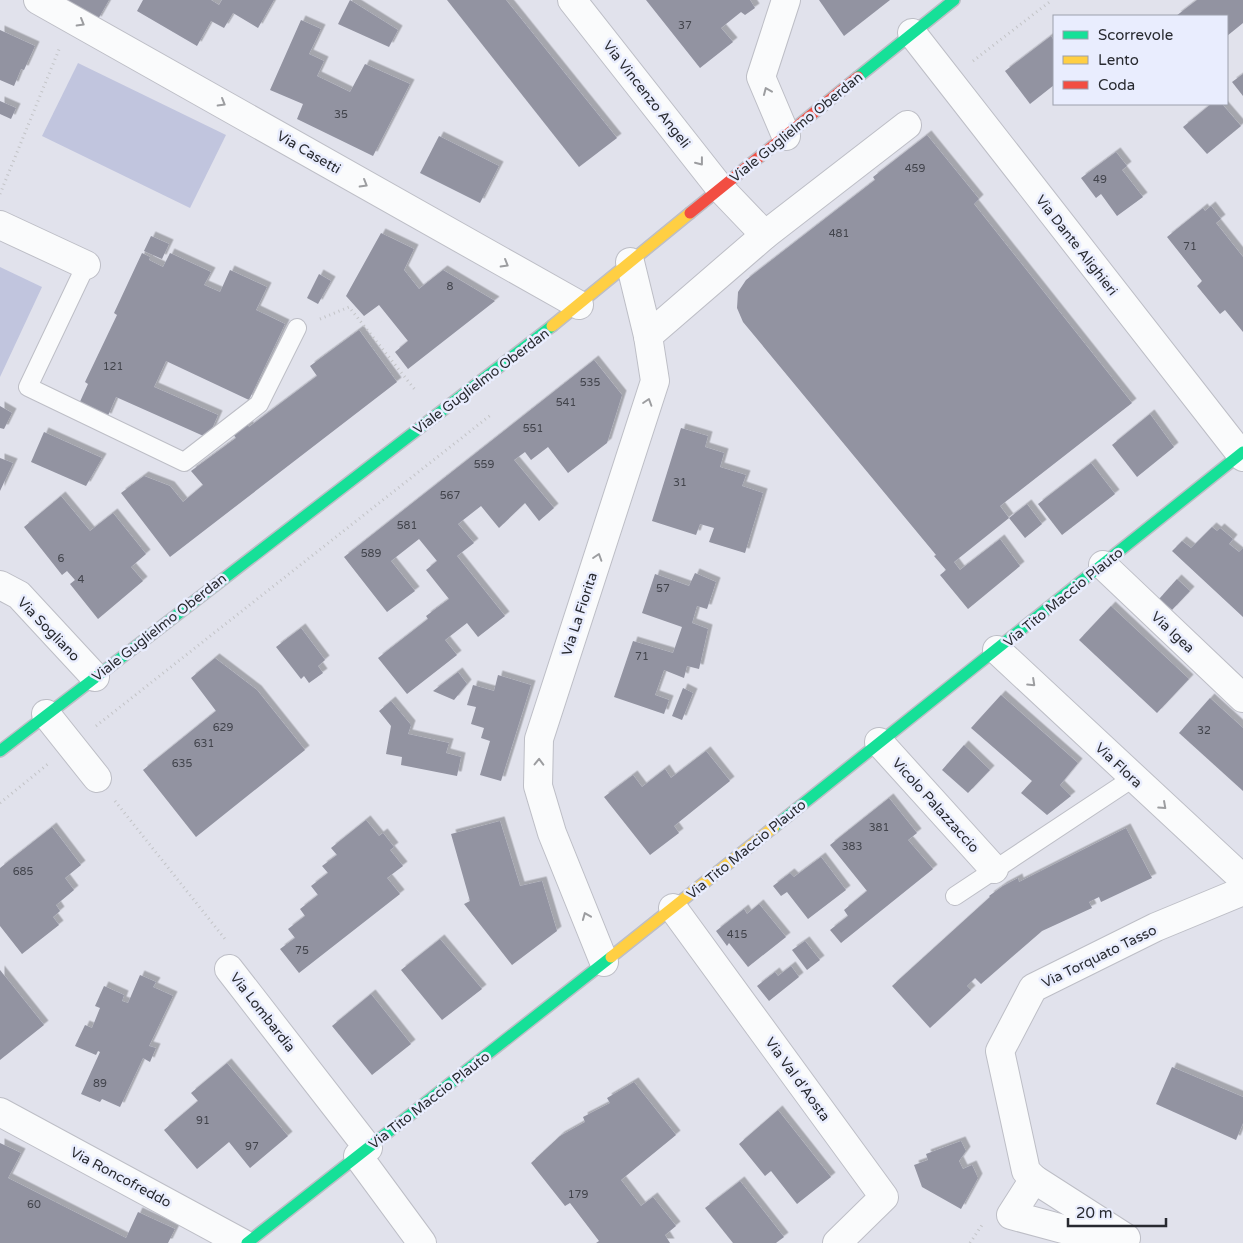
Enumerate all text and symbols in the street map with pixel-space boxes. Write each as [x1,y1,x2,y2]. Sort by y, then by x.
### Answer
legend [1053,15,1228,105]
one-way arrow [75,17,84,27]
house number: 37 [678,19,692,32]
text: Scorrevole [1098,26,1173,44]
street label: Via Vincenzo Angeli [599,37,694,151]
text: Lento [1098,51,1139,69]
street label: Viale Guglielmo Oberdan [727,69,866,186]
text: Coda [1098,76,1135,94]
one-way arrow [762,87,773,96]
one-way arrow [217,97,226,107]
house number: 35 [334,108,348,121]
street label: Via Casetti [274,127,344,178]
one-way arrow [695,156,703,165]
house number: 459 [905,162,925,175]
house number: 49 [1093,173,1107,186]
one-way arrow [358,177,367,187]
street label: Via Dante Alighieri [1032,192,1121,299]
house number: 481 [829,227,849,240]
house number: 71 [1183,240,1197,253]
one-way arrow [500,257,509,267]
house number: 8 [447,280,454,293]
street label: Viale Guglielmo Oberdan [410,325,553,438]
house number: 121 [103,360,123,373]
house number: 535 [580,376,600,389]
house number: 541 [556,396,576,409]
one-way arrow [642,398,652,407]
house number: 551 [523,422,543,435]
house number: 559 [474,458,494,471]
house number: 31 [673,476,687,489]
house number: 567 [440,489,460,502]
house number: 581 [397,519,417,532]
street label: Via Tito Maccio Plauto [1000,544,1126,651]
house number: 589 [361,547,381,560]
house number: 6 [58,552,65,565]
one-way arrow [592,553,602,561]
street label: Viale Guglielmo Oberdan [89,570,230,685]
street label: Via La Fiorita [558,570,601,658]
house number: 4 [78,573,85,586]
house number: 57 [656,582,670,595]
street label: Via Sogliano [14,594,83,665]
street label: Via Igea [1147,608,1198,657]
house number: 71 [635,650,649,663]
one-way arrow [1026,677,1035,686]
house number: 629 [213,721,233,734]
house number: 32 [1197,724,1211,737]
house number: 631 [194,737,214,750]
street label: Via Flora [1092,739,1146,791]
street label: Vicolo Palazzaccio [889,754,983,856]
house number: 635 [172,757,192,770]
one-way arrow [534,758,544,766]
street label: Via Tito Maccio Plauto [683,796,809,903]
one-way arrow [1158,800,1167,809]
house number: 381 [869,821,889,834]
house number: 383 [842,840,862,853]
house number: 685 [13,865,33,878]
one-way arrow [582,912,592,921]
street label: Via Torquato Tasso [1039,921,1159,992]
house number: 415 [727,928,747,941]
house number: 75 [295,944,309,957]
street label: Via Lombardia [226,969,299,1055]
street label: Via Val d'Aosta [762,1034,834,1124]
street label: Via Tito Maccio Plauto [366,1048,493,1153]
house number: 89 [93,1077,107,1090]
house number: 91 [196,1114,210,1127]
house number: 97 [245,1140,259,1153]
street label: Via Roncofreddo [67,1144,174,1211]
house number: 179 [568,1188,588,1201]
scale bar [1068,1196,1166,1228]
house number: 60 [27,1198,41,1211]
text: 20 m [1076,1204,1113,1222]

